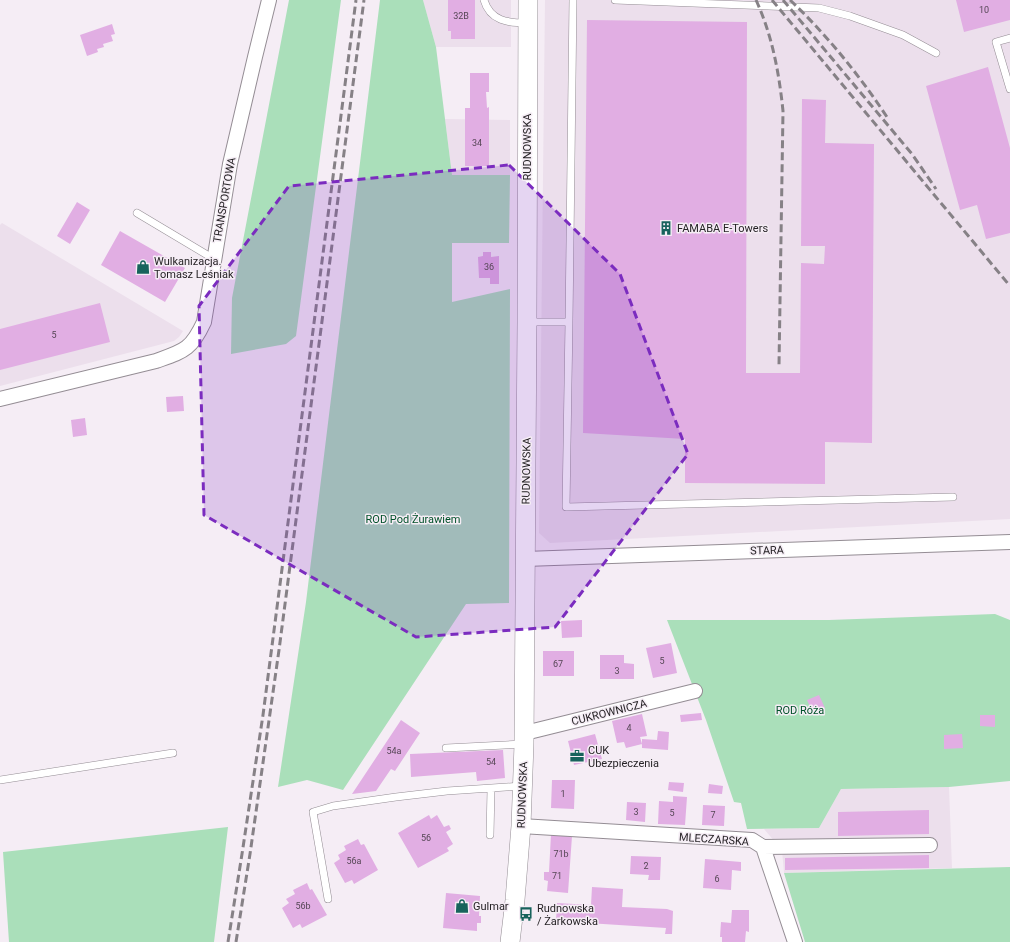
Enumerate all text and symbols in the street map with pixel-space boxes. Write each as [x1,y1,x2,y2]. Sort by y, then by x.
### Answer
house number: 10 [979,5,989,15]
house number: 32B [453,11,469,21]
street label: RUDNOWSKA [521,113,534,180]
house number: 34 [472,138,482,148]
street label: TRANSPORTOWA [211,156,239,244]
building icon: FAMABA E-Towers [658,220,674,236]
place label: FAMABA E-Towers [677,222,768,235]
place label: Wulkanizacja. Tomasz Leśniak [154,255,234,281]
shop icon: Wulkanizacja. Tomasz Leśniak [135,259,151,275]
house number: 36 [484,262,494,272]
house number: 5 [51,330,57,340]
street label: RUDNOWSKA [519,437,534,505]
park label: ROD Pod Żurawiem [366,513,460,526]
street label: STARA [750,543,785,558]
house number: 5 [659,656,665,666]
house number: 67 [553,659,563,669]
house number: 3 [614,666,620,676]
street label: CUKROWNICZA [570,697,649,728]
park label: ROD Róża [776,704,824,717]
house number: 4 [626,723,632,733]
place label: CUK Ubezpieczenia [588,744,659,770]
house number: 54a [386,746,402,756]
office icon: CUK Ubezpieczenia [569,748,585,764]
house number: 54 [486,757,496,767]
street label: RUDNOWSKA [515,761,530,829]
house number: 1 [560,789,566,799]
house number: 3 [633,807,639,817]
house number: 5 [669,808,675,818]
house number: 7 [710,810,716,820]
street label: MLECZARSKA [679,831,750,848]
house number: 56 [421,833,431,843]
house number: 71b [553,849,569,859]
house number: 56a [346,856,362,866]
house number: 2 [643,861,649,871]
house number: 71 [552,871,562,881]
house number: 6 [714,874,720,884]
shop icon: Gulmar [454,898,470,914]
place label: Gulmar [473,900,509,913]
house number: 56b [295,901,311,911]
place label: Rudnowska / Żarkowska [537,902,598,928]
bus stop icon: Rudnowska / Żarkowska [518,906,534,922]

